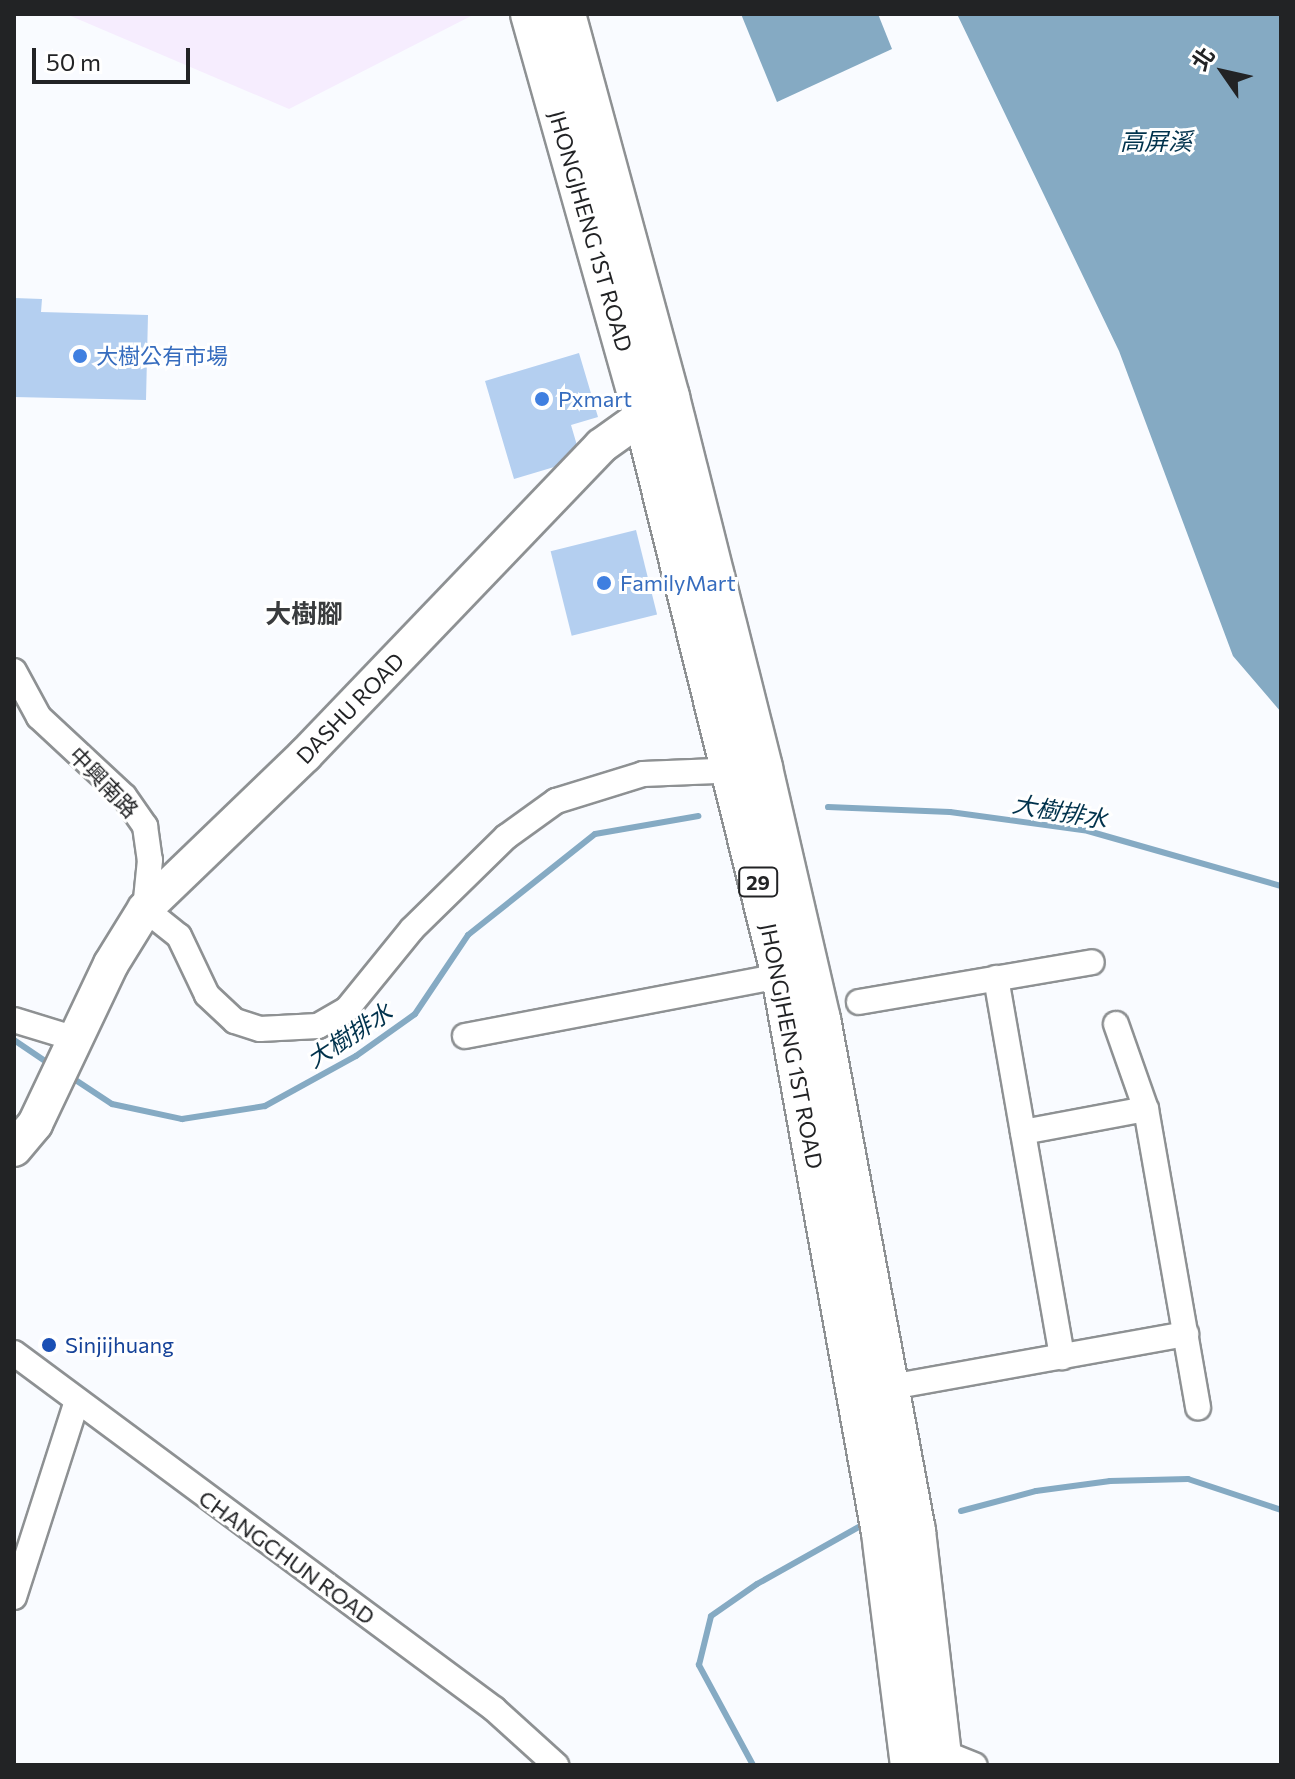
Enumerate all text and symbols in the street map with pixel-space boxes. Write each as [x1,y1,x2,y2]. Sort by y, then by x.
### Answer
scale bar [36,32,194,82]
north arrow [1183,32,1263,112]
text: 北 [1185,42,1220,75]
text: 50 m [46,47,101,76]
street label: JHONGJHENG 1ST ROAD [544,107,638,355]
water label: 高屏溪 [1120,127,1192,155]
place label: 大樹公有市場 [96,343,228,369]
marker: 大樹公有市場 [71,347,89,365]
place label: Pxmart [558,386,632,412]
marker: Pxmart [533,390,551,408]
place label: FamilyMart [620,570,736,596]
marker: FamilyMart [595,574,613,592]
district label: 大樹腳 [265,597,343,629]
street label: DASHU ROAD [291,647,409,769]
street label: 中興南路 [64,741,144,823]
water label: 大樹排水 [1010,788,1110,834]
road number: 29 [738,866,778,898]
street label: JHONGJHENG 1ST ROAD [755,921,829,1171]
water label: 大樹排水 [301,997,397,1073]
place label: Sinjijhuang [65,1332,174,1358]
marker: Sinjijhuang [40,1336,58,1354]
street label: CHANGCHUN ROAD [194,1484,380,1630]

